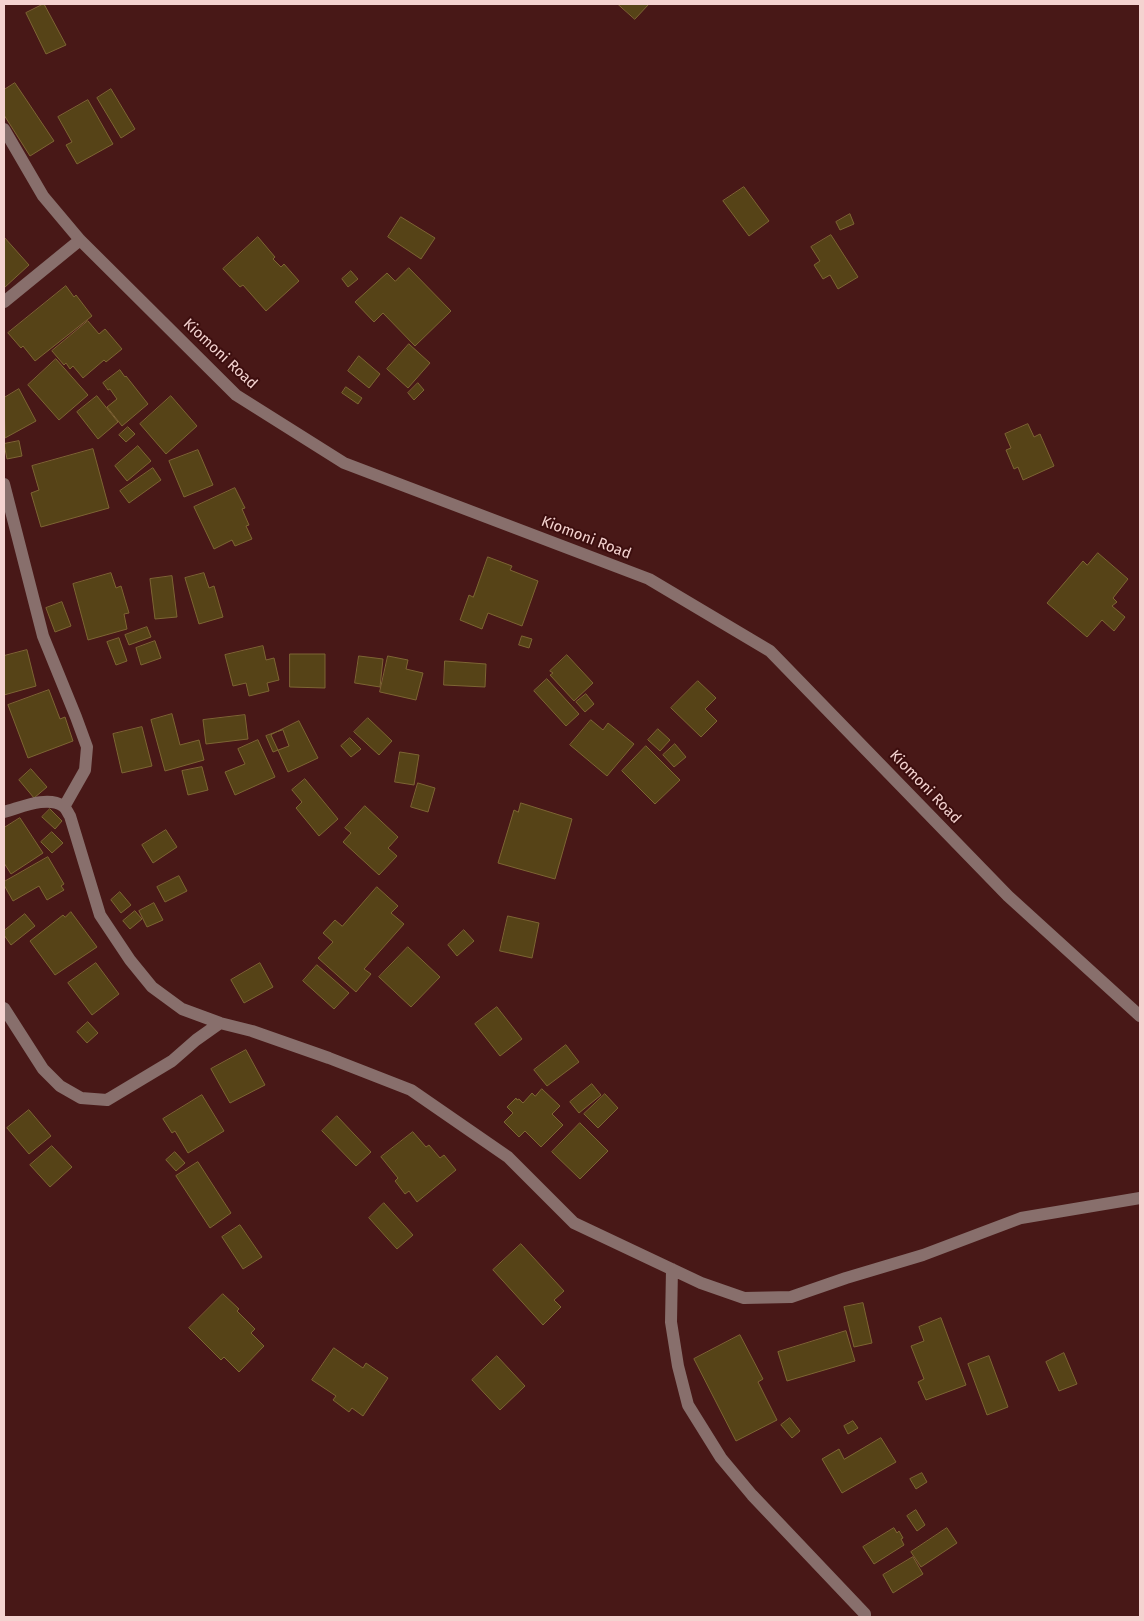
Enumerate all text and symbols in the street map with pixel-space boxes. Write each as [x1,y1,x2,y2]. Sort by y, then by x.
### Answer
street label: Kiomoni Road [179,315,261,393]
street label: Kiomoni Road [538,513,634,563]
street label: Kiomoni Road [886,747,964,827]

